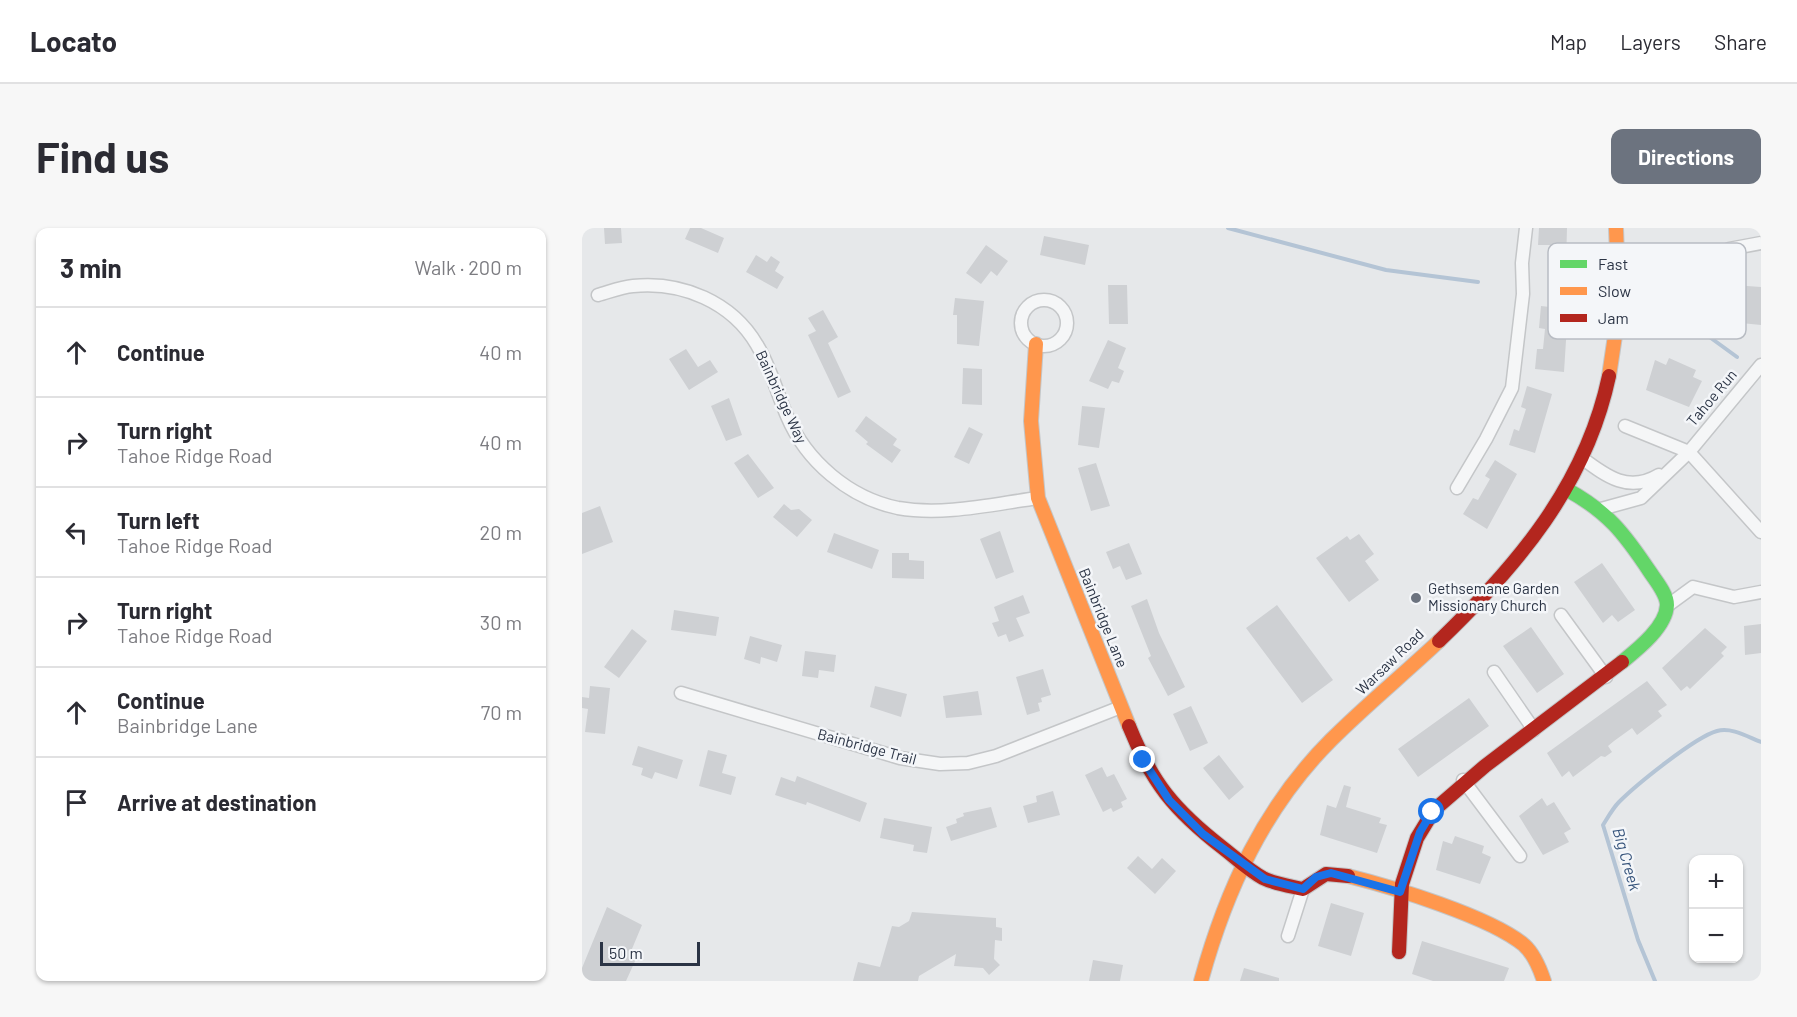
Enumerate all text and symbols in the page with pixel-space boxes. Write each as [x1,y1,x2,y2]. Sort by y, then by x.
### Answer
text: Locato [30,24,117,58]
text: Map [1550,29,1587,54]
text: Layers [1620,29,1681,54]
text: Share [1714,29,1767,54]
button: Directions [1611,129,1761,184]
text: Find us [36,131,169,181]
legend [1548,243,1746,339]
text: 3 min [60,252,122,283]
text: Fast [1598,254,1628,273]
text: Walk · 200 m [414,255,522,279]
text: Slow [1598,281,1631,300]
text: Jam [1598,308,1629,327]
icon: ahead [60,336,93,369]
text: Continue [117,339,205,365]
text: 40 m [479,340,522,364]
street label: Bainbridge Way [753,347,811,446]
street label: Tahoe Run [1682,365,1740,429]
text: Turn right [117,417,212,443]
icon: right [60,426,93,459]
text: 40 m [479,430,522,454]
text: Tahoe Ridge Road [117,443,272,467]
text: Turn left [117,507,200,533]
icon: left [60,516,93,549]
text: 20 m [479,520,522,544]
text: Tahoe Ridge Road [117,533,272,557]
street label: Bainbridge Lane [1076,565,1132,670]
place label: Gethsemane Garden Missionary Church [1428,579,1559,614]
marker: Gethsemane Garden Missionary Church [1409,591,1423,605]
text: Turn right [117,597,212,623]
icon: right [60,606,93,639]
text: 30 m [480,610,522,634]
text: Tahoe Ridge Road [117,623,272,647]
street label: Warsaw Road [1352,624,1427,698]
text: Continue [117,687,205,713]
icon: ahead [60,696,93,729]
text: 70 m [481,700,522,724]
text: Bainbridge Lane [117,713,258,737]
street label: Bainbridge Trail [816,724,919,768]
route end [1129,746,1155,772]
icon: arrive [60,786,93,819]
text: Arrive at destination [117,789,316,815]
route start [1418,798,1444,824]
water label: Big Creek [1609,825,1646,893]
map controls [1689,855,1743,963]
button: + [1689,855,1743,909]
button: − [1689,909,1743,963]
scale bar [600,939,700,966]
text: 50 m [609,943,643,962]

